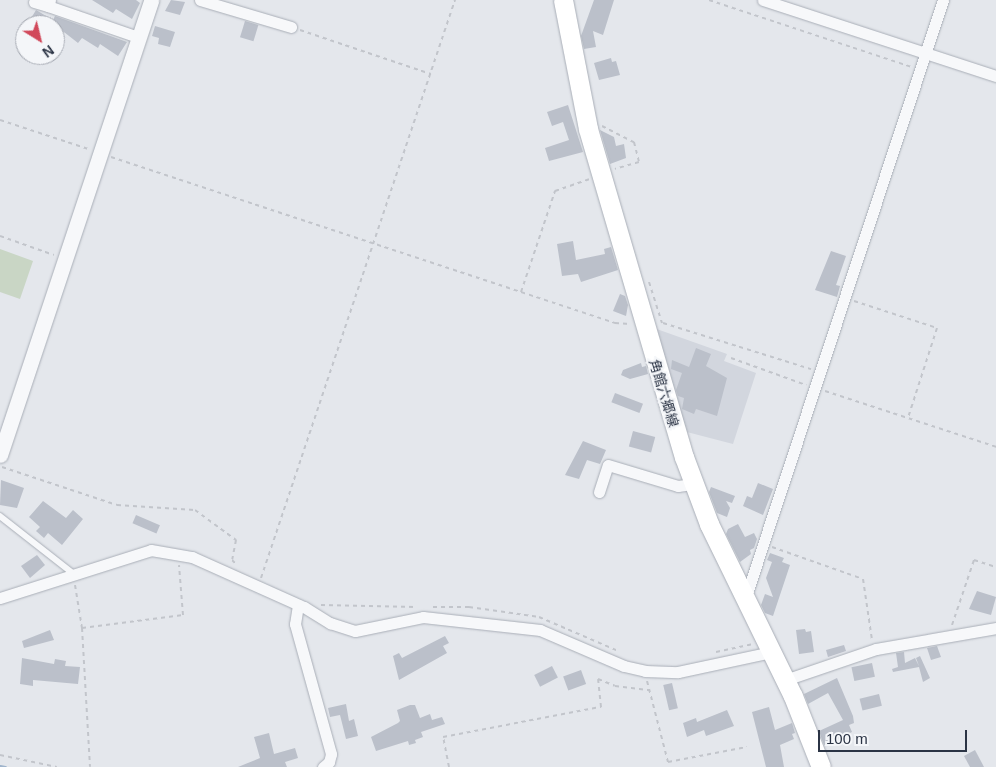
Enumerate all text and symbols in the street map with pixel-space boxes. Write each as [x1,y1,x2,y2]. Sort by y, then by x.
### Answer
north arrow [15,15,65,65]
text: N [39,42,57,61]
street label: 角館六郷線 [646,357,682,429]
scale bar [821,720,970,752]
text: 100 m [826,730,868,747]

